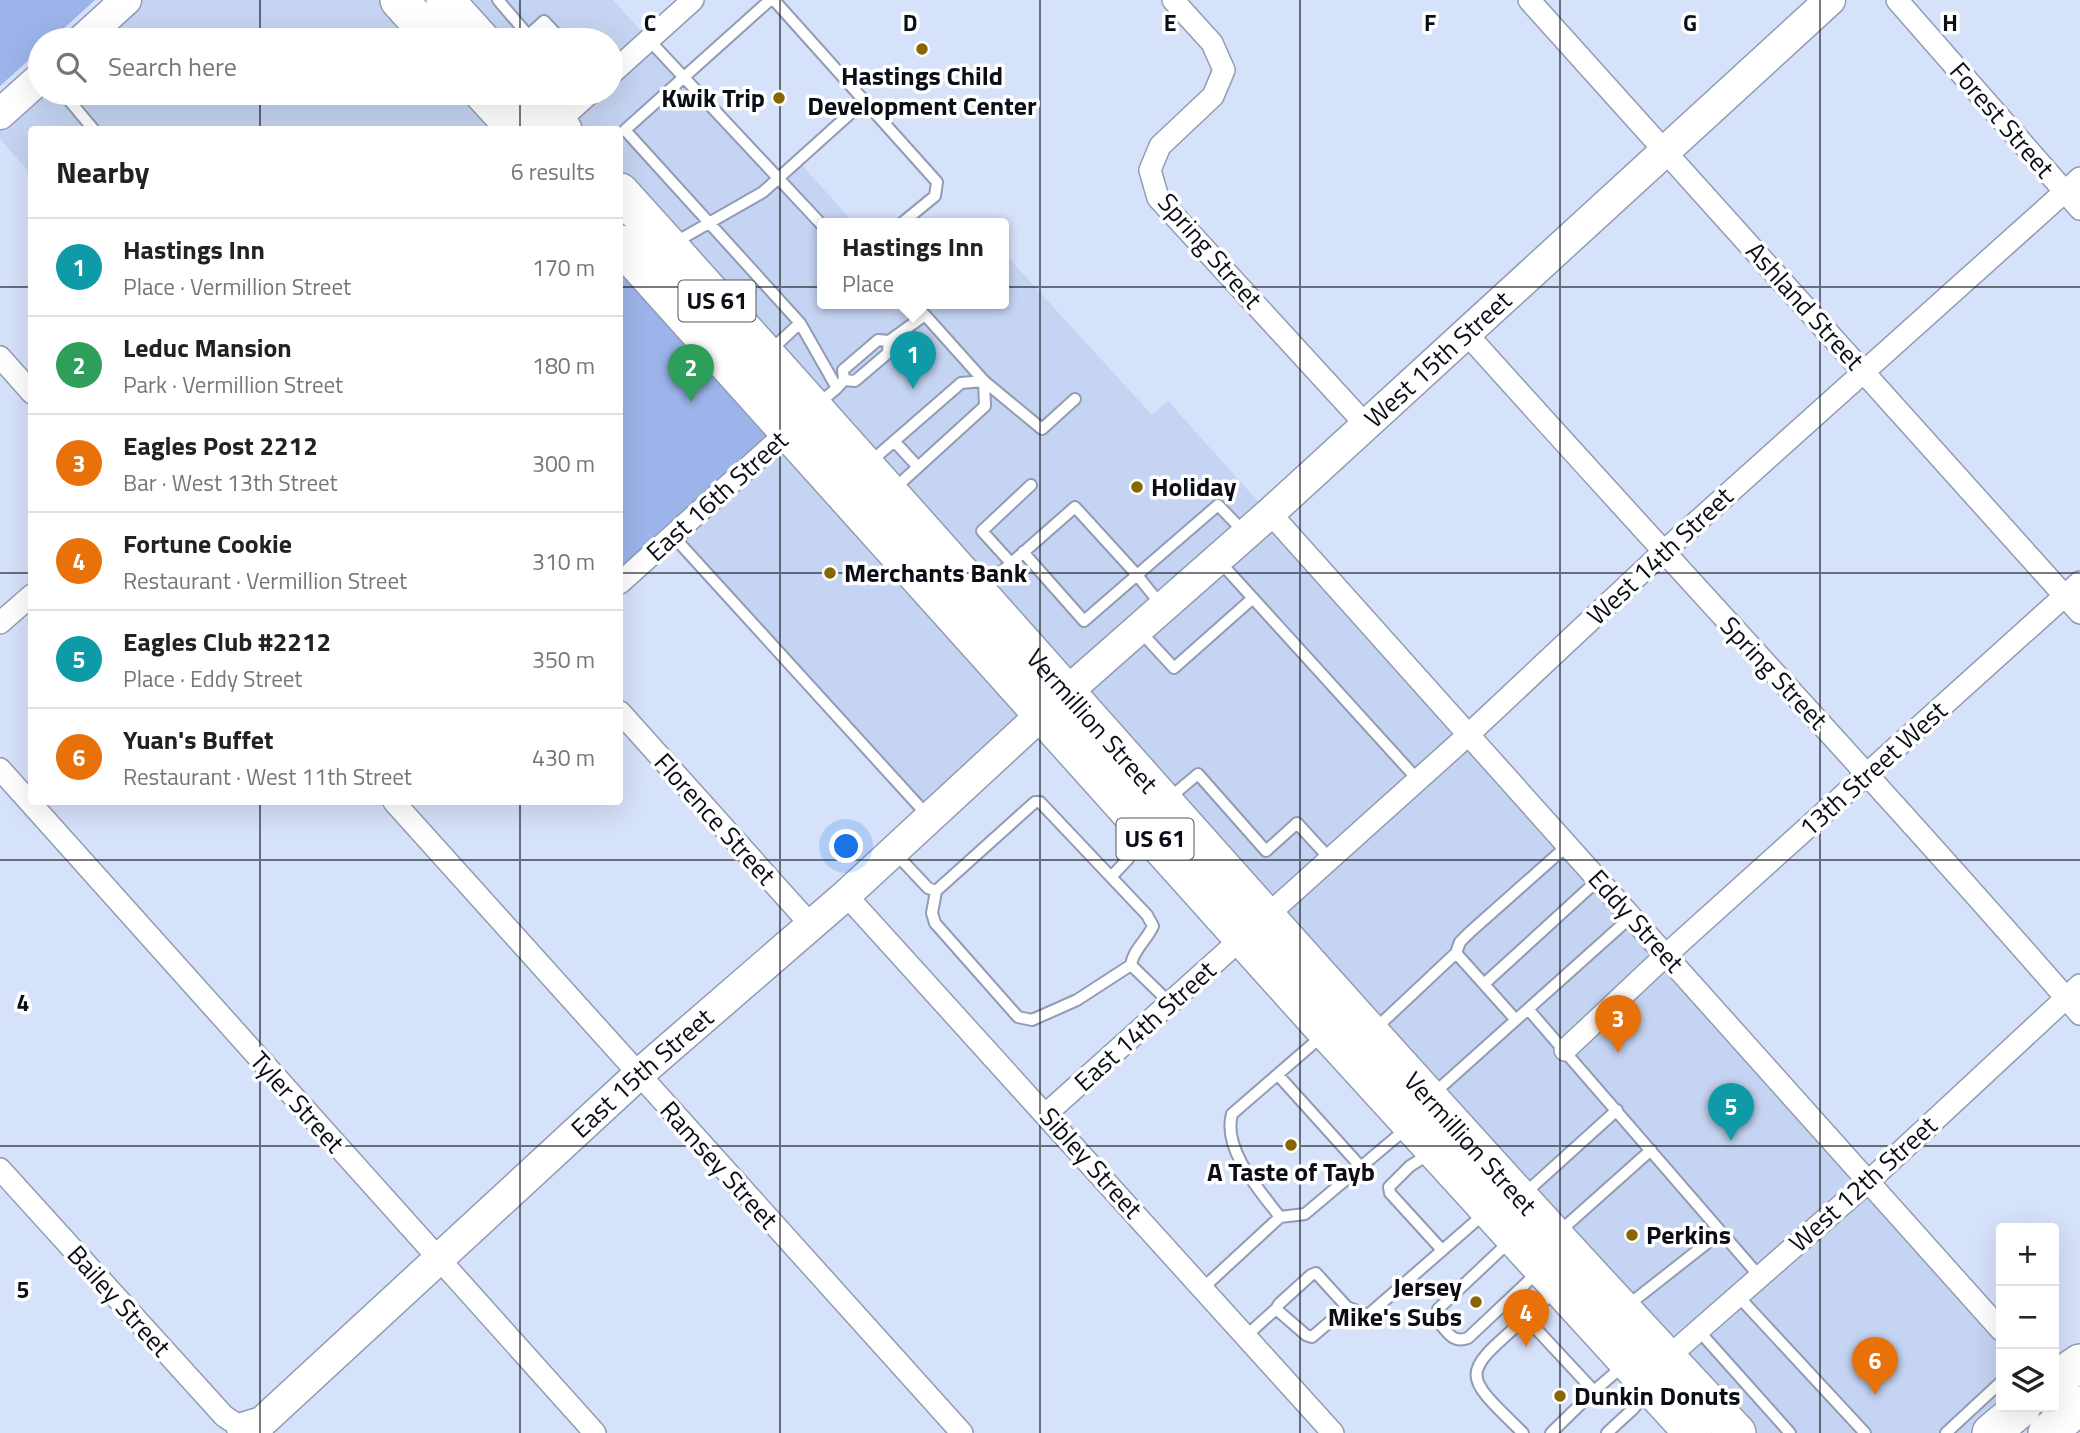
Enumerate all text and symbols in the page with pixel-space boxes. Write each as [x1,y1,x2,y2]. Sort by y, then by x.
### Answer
text: C [644,5,656,40]
text: D [903,5,917,40]
text: E [1164,5,1176,40]
text: F [1424,5,1436,40]
text: G [1683,5,1697,40]
text: H [1942,5,1958,40]
search box [28,28,623,105]
marker: Hastings Child Development Center [914,41,930,57]
text: Search here [108,47,237,86]
icon: search [52,48,90,86]
street label: Forest Street [1941,53,2064,186]
place label: Hastings Child Development Center [807,56,1037,125]
place label: Kwik Trip [661,78,765,117]
marker: Kwik Trip [771,90,787,106]
text: Nearby [56,149,149,195]
text: 6 results [511,154,595,189]
street label: Spring Street [1149,184,1272,317]
popup [817,218,1009,309]
text: Hastings Inn [842,227,984,266]
text: Hastings Inn [123,230,265,269]
street label: Ashland Street [1737,233,1874,379]
text: 1 [73,250,85,285]
text: 170 m [532,250,595,285]
text: Place [842,266,894,301]
text: Place · Vermillion Street [123,269,351,304]
road number: US 61 [678,280,756,322]
street label: West 15th Street [1355,281,1520,437]
text: Leduc Mansion [123,328,292,367]
pin: 1 [890,331,936,389]
pin: 2 [668,344,714,402]
text: 2 [73,348,85,383]
text: 180 m [532,348,595,383]
text: Park · Vermillion Street [123,367,343,402]
street label: East 16th Street [637,421,796,570]
text: Eagles Post 2212 [123,426,318,465]
text: 3 [73,446,85,481]
text: 300 m [532,446,595,481]
text: Bar · West 13th Street [123,465,338,500]
place label: Holiday [1151,467,1236,506]
street label: West 14th Street [1578,477,1742,634]
marker: Holiday [1129,479,1145,495]
text: Fortune Cookie [123,524,292,563]
text: 4 [73,544,85,579]
text: 310 m [532,544,595,579]
place label: Merchants Bank [844,553,1028,592]
text: Restaurant · Vermillion Street [123,563,407,598]
marker: Merchants Bank [822,565,838,581]
street label: Spring Street [1711,607,1837,738]
text: Eagles Club #2212 [123,622,331,661]
street label: Vermillion Street [1017,640,1167,802]
text: 5 [73,642,85,677]
text: 350 m [532,642,595,677]
text: Place · Eddy Street [123,661,302,696]
street label: 13th Street West [1790,691,1955,846]
text: Yuan's Buffet [123,720,274,759]
text: 6 [73,740,85,775]
text: 430 m [532,740,595,775]
street label: Florence Street [645,744,786,894]
text: Restaurant · West 11th Street [123,759,412,794]
road number: US 61 [1116,818,1194,860]
your location [829,829,863,863]
street label: Eddy Street [1579,860,1693,981]
street label: East 14th Street [1065,951,1224,1100]
text: 4 [17,985,29,1020]
pin: 3 [1595,995,1641,1053]
street label: East 15th Street [562,998,722,1147]
street label: Tyler Street [241,1042,354,1161]
street label: Vermillion Street [1395,1063,1546,1224]
pin: 5 [1708,1083,1754,1141]
street label: Ramsey Street [651,1092,788,1238]
street label: Sibley Street [1031,1098,1152,1227]
street label: West 12th Street [1780,1106,1945,1261]
marker: A Taste of Tayb [1283,1137,1299,1153]
place label: A Taste of Tayb [1207,1152,1375,1191]
place label: Perkins [1646,1215,1731,1254]
map controls [1996,1223,2059,1412]
button: + [1996,1223,2059,1286]
marker: Perkins [1624,1227,1640,1243]
street label: Bailey Street [58,1236,180,1365]
place label: Jersey Mike's Subs [1328,1267,1462,1336]
text: 5 [17,1272,29,1307]
button: − [1996,1286,2059,1349]
pin: 4 [1503,1289,1549,1347]
marker: Jersey Mike's Subs [1468,1294,1484,1310]
pin: 6 [1852,1337,1898,1395]
button: layers [1996,1349,2059,1412]
place label: Dunkin Donuts [1574,1376,1740,1415]
marker: Dunkin Donuts [1552,1388,1568,1404]

